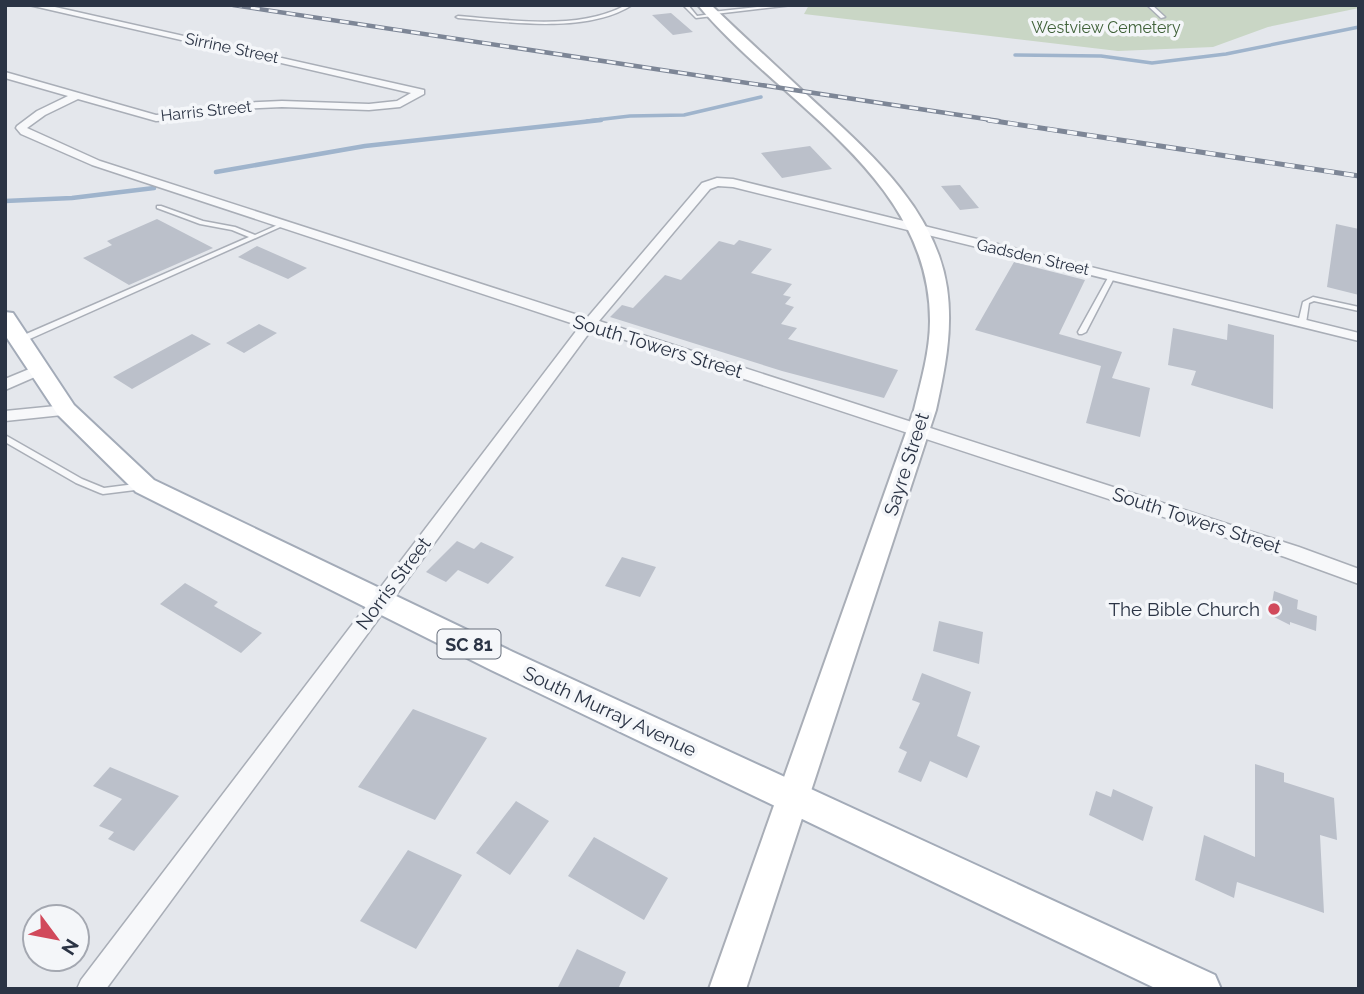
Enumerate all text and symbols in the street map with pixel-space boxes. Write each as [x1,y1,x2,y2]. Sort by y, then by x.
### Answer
park label: Westview Cemetery [1031,18,1181,37]
street label: Sirrine Street [184,29,281,67]
street label: Harris Street [160,97,253,125]
street label: Gadsden Street [975,235,1092,279]
street label: South Towers Street [571,310,746,382]
street label: Sayre Street [879,409,933,518]
street label: South Towers Street [1110,482,1285,558]
street label: Norris Street [351,532,435,634]
place label: The Bible Church [1108,598,1260,620]
marker: The Bible Church [1266,601,1282,617]
road number: SC 81 [438,630,500,658]
street label: South Murray Avenue [520,661,700,761]
north arrow [21,903,91,973]
text: N [57,935,84,959]

